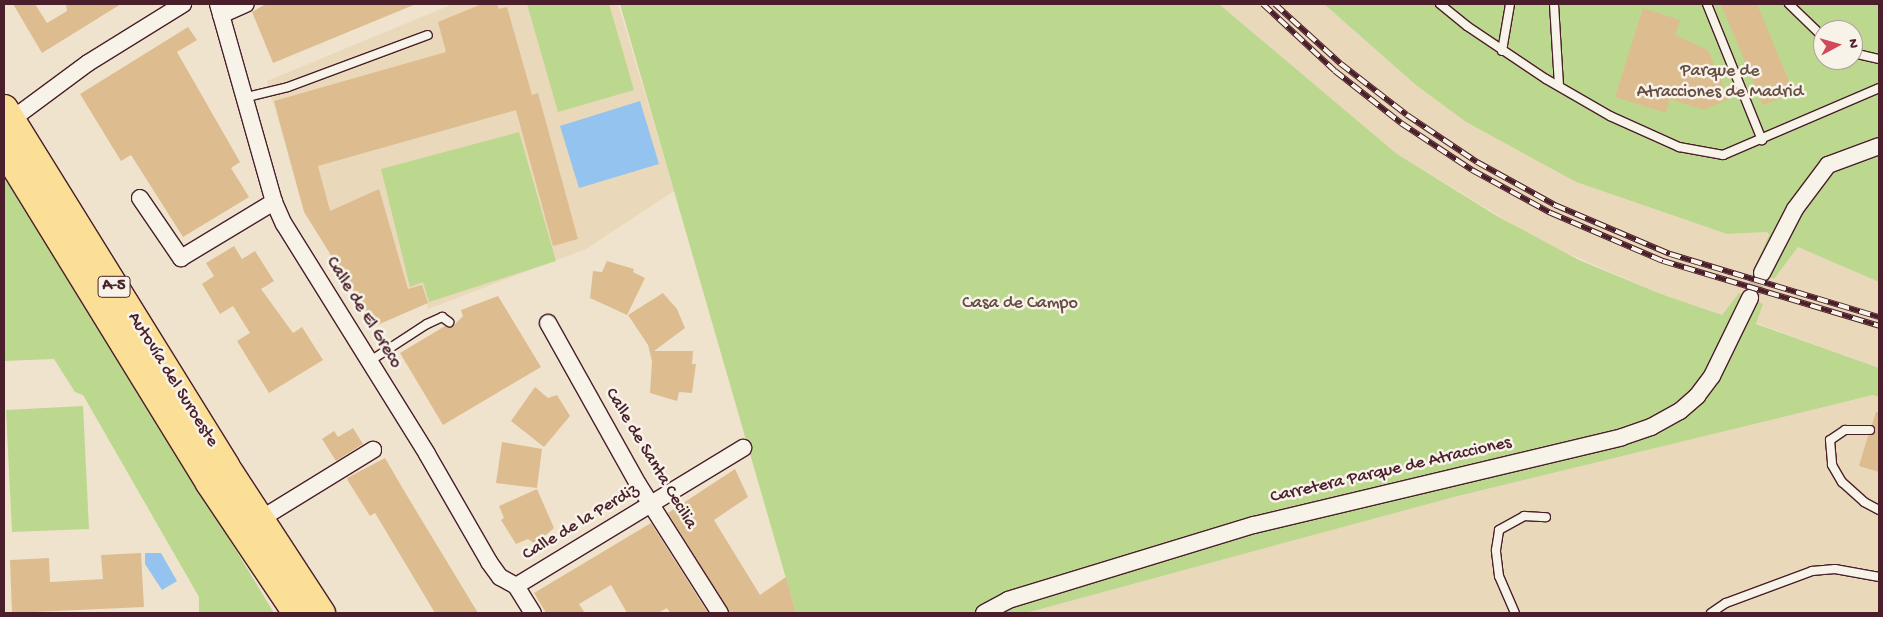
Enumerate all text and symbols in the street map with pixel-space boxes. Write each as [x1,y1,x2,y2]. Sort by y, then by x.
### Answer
north arrow [1813,20,1863,70]
text: N [1843,38,1861,49]
park label: Parque de Atracciones de Madrid [1637,62,1803,104]
street label: Calle de El Greco [320,253,406,373]
road number: A-5 [96,274,132,300]
park label: Casa de Campo [962,293,1078,315]
street label: Autovía del Suroeste [122,309,222,451]
street label: Calle de Santa Cecilia [599,385,701,533]
street label: Carretera Parque de Atracciones [1268,433,1514,509]
street label: Calle de la Perdiz [519,480,643,566]

